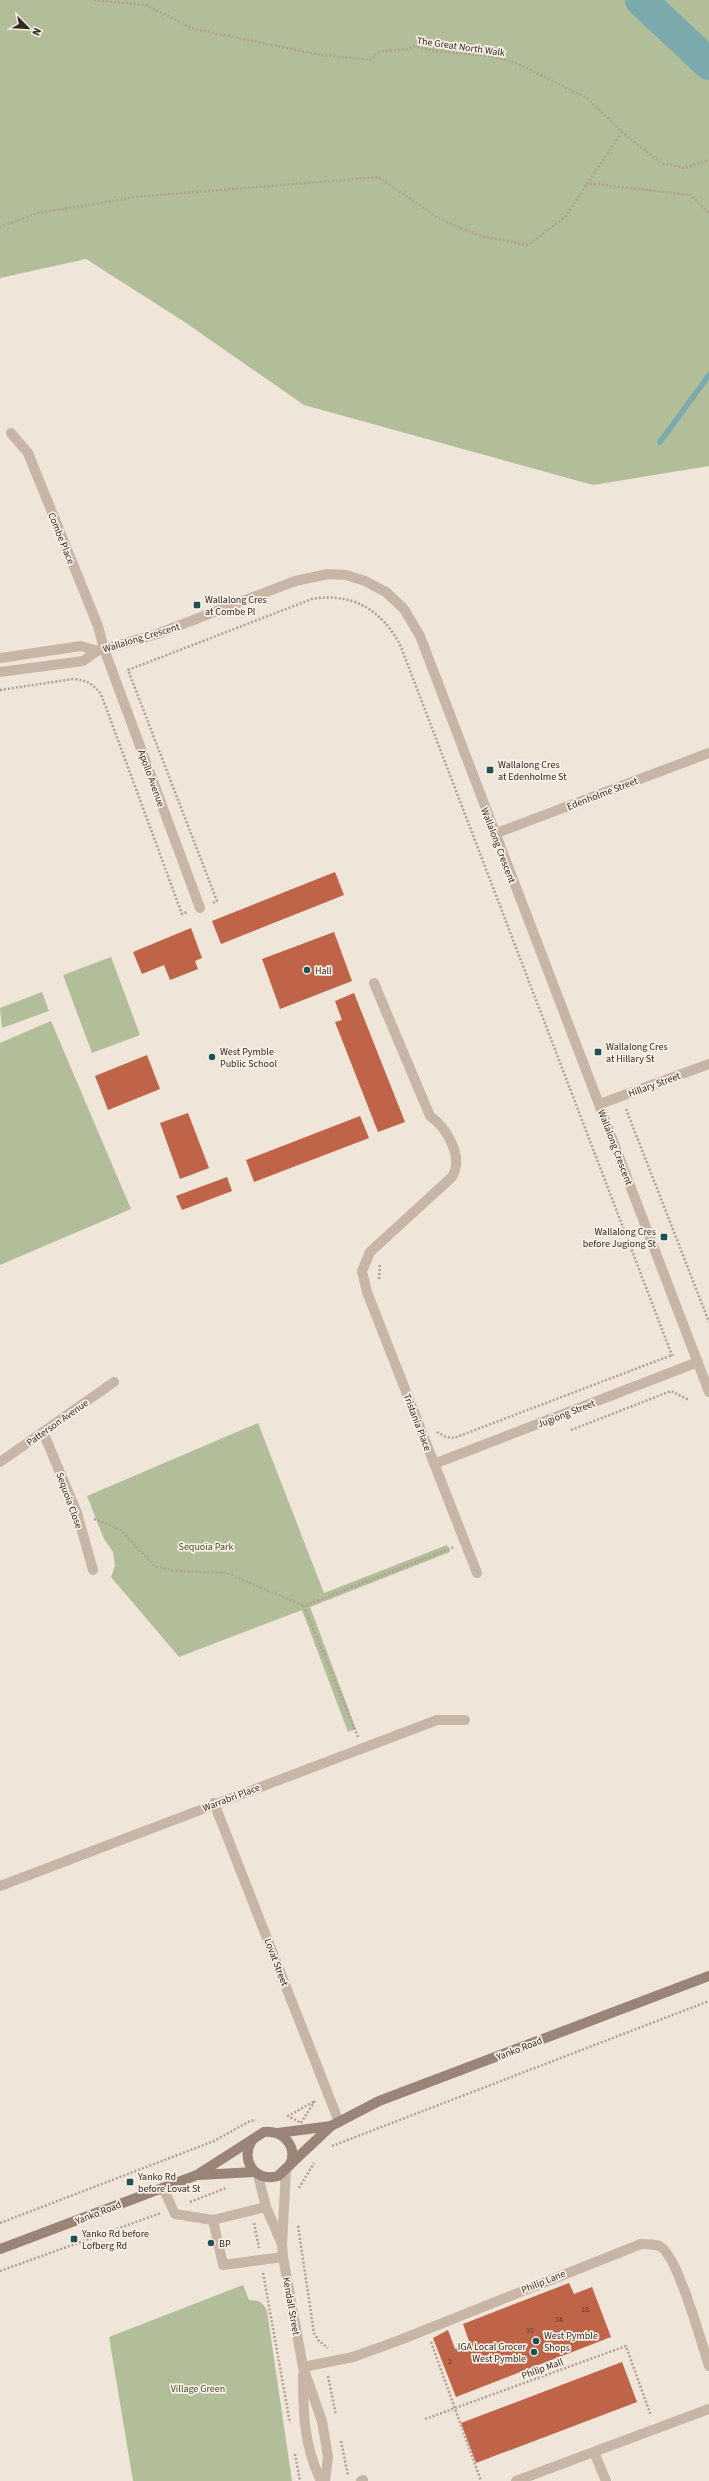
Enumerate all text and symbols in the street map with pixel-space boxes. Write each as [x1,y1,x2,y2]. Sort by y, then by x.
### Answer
north arrow [8,8,48,48]
text: N [28,25,45,38]
street label: The Great North Walk [416,34,506,60]
street label: Combe Place [44,511,78,566]
place label: Wallalong Cres at Combe Pl [205,593,267,619]
marker: Wallalong Cres at Combe Pl [192,600,202,610]
street label: Wallalong Crescent [101,619,182,656]
street label: Apollo Avenue [134,748,168,809]
place label: Wallalong Cres at Edenholme St [498,758,567,784]
marker: Wallalong Cres at Edenholme St [485,765,495,775]
street label: Edenholme Street [565,774,640,814]
street label: Wallalong Crescent [477,806,519,886]
place label: Hall [315,964,332,978]
marker: Hall [302,965,312,975]
place label: Wallalong Cres at Hillary St [606,1040,668,1066]
place label: West Pymble Public School [220,1045,277,1071]
marker: Wallalong Cres at Hillary St [593,1047,603,1057]
marker: West Pymble Public School [207,1052,217,1062]
street label: Hillary Street [626,1069,683,1101]
street label: Wallalong Crescent [594,1108,636,1188]
place label: Wallalong Cres before Jugiong St [583,1225,657,1251]
marker: Wallalong Cres before Jugiong St [659,1232,669,1242]
street label: Tristania Place [400,1392,434,1453]
street label: Patterson Avenue [24,1396,91,1449]
street label: Jugiong Street [536,1396,598,1431]
street label: Sequoia Close [52,1470,86,1530]
park label: Sequoia Park [179,1540,234,1554]
street label: Warrabri Place [201,1781,262,1815]
street label: Lovat Street [261,1937,292,1989]
street label: Yanko Road [493,2034,544,2064]
place label: Yanko Rd before Lovat St [137,2170,201,2196]
marker: Yanko Rd before Lovat St [125,2177,135,2187]
street label: Yanko Road [72,2198,123,2228]
place label: Yanko Rd before Lofberg Rd [81,2227,149,2253]
marker: Yanko Rd before Lofberg Rd [69,2234,79,2244]
place label: BP [219,2237,231,2251]
marker: BP [206,2238,216,2248]
street label: Philip Lane [519,2267,568,2297]
street label: Kendall Street [279,2276,303,2337]
house number: 18 [581,2304,589,2315]
house number: 14 [555,2314,563,2325]
house number: 10 [526,2325,534,2336]
place label: West Pymble Shops [544,2329,598,2355]
marker: West Pymble Shops [531,2336,541,2346]
place label: IGA Local Grocer West Pymble [458,2340,527,2366]
marker: IGA Local Grocer West Pymble [529,2347,539,2357]
street label: Philip Mall [519,2355,566,2383]
house number: 2 [448,2356,452,2367]
park label: Village Green [171,2382,225,2396]

